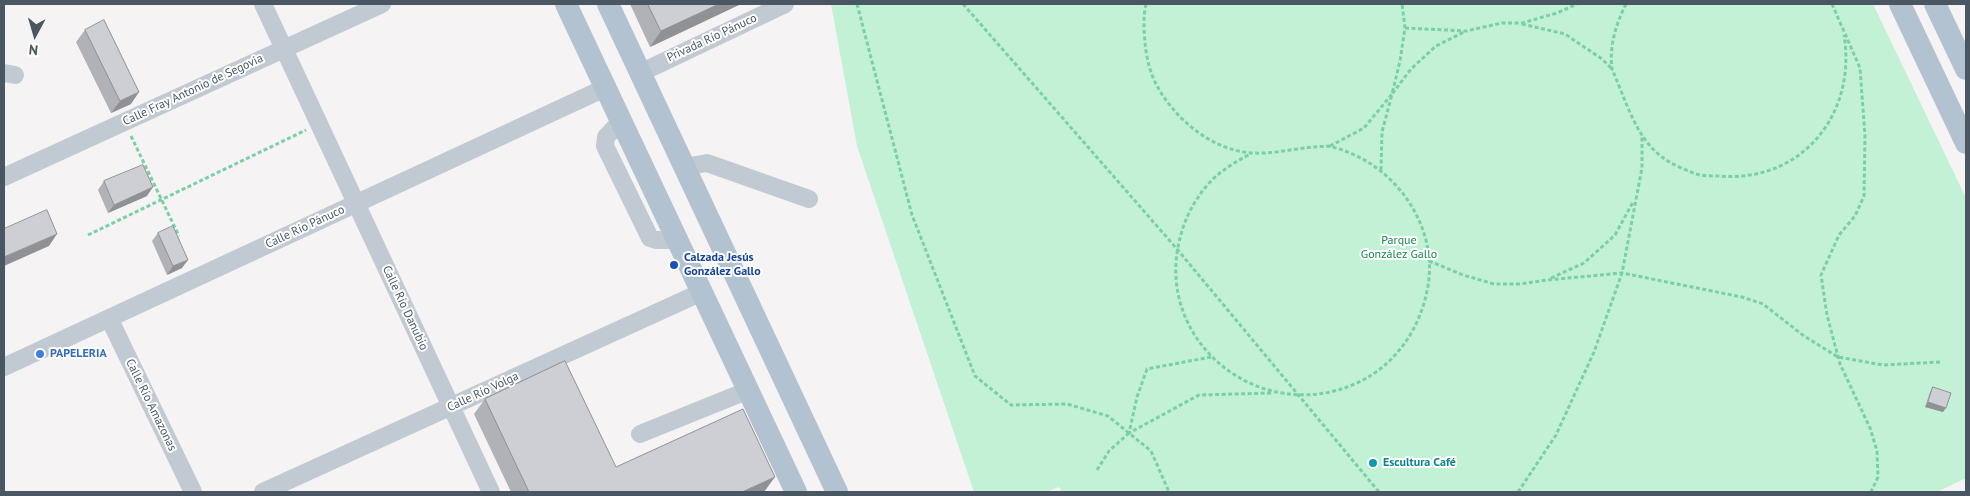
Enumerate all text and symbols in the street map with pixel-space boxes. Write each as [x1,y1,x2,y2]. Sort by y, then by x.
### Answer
north arrow [10,10,60,60]
street label: Privada Río Pánuco [665,11,759,65]
text: N [28,40,39,59]
street label: Calle Fray Antonio de Segovia [121,51,265,129]
street label: Calle Río Pánuco [263,202,347,252]
park label: Parque González Gallo [1361,234,1437,262]
place label: Calzada Jesús González Gallo [684,251,761,279]
marker: Calzada Jesús González Gallo [668,259,680,271]
street label: Calle Río Danubio [379,263,431,353]
place label: PAPELERIA [50,347,107,361]
marker: PAPELERIA [34,348,46,360]
street label: Calle Río Amazonas [122,357,180,453]
street label: Calle Río Volga [445,369,521,415]
place label: Escultura Café [1383,456,1456,470]
marker: Escultura Café [1367,457,1379,469]

